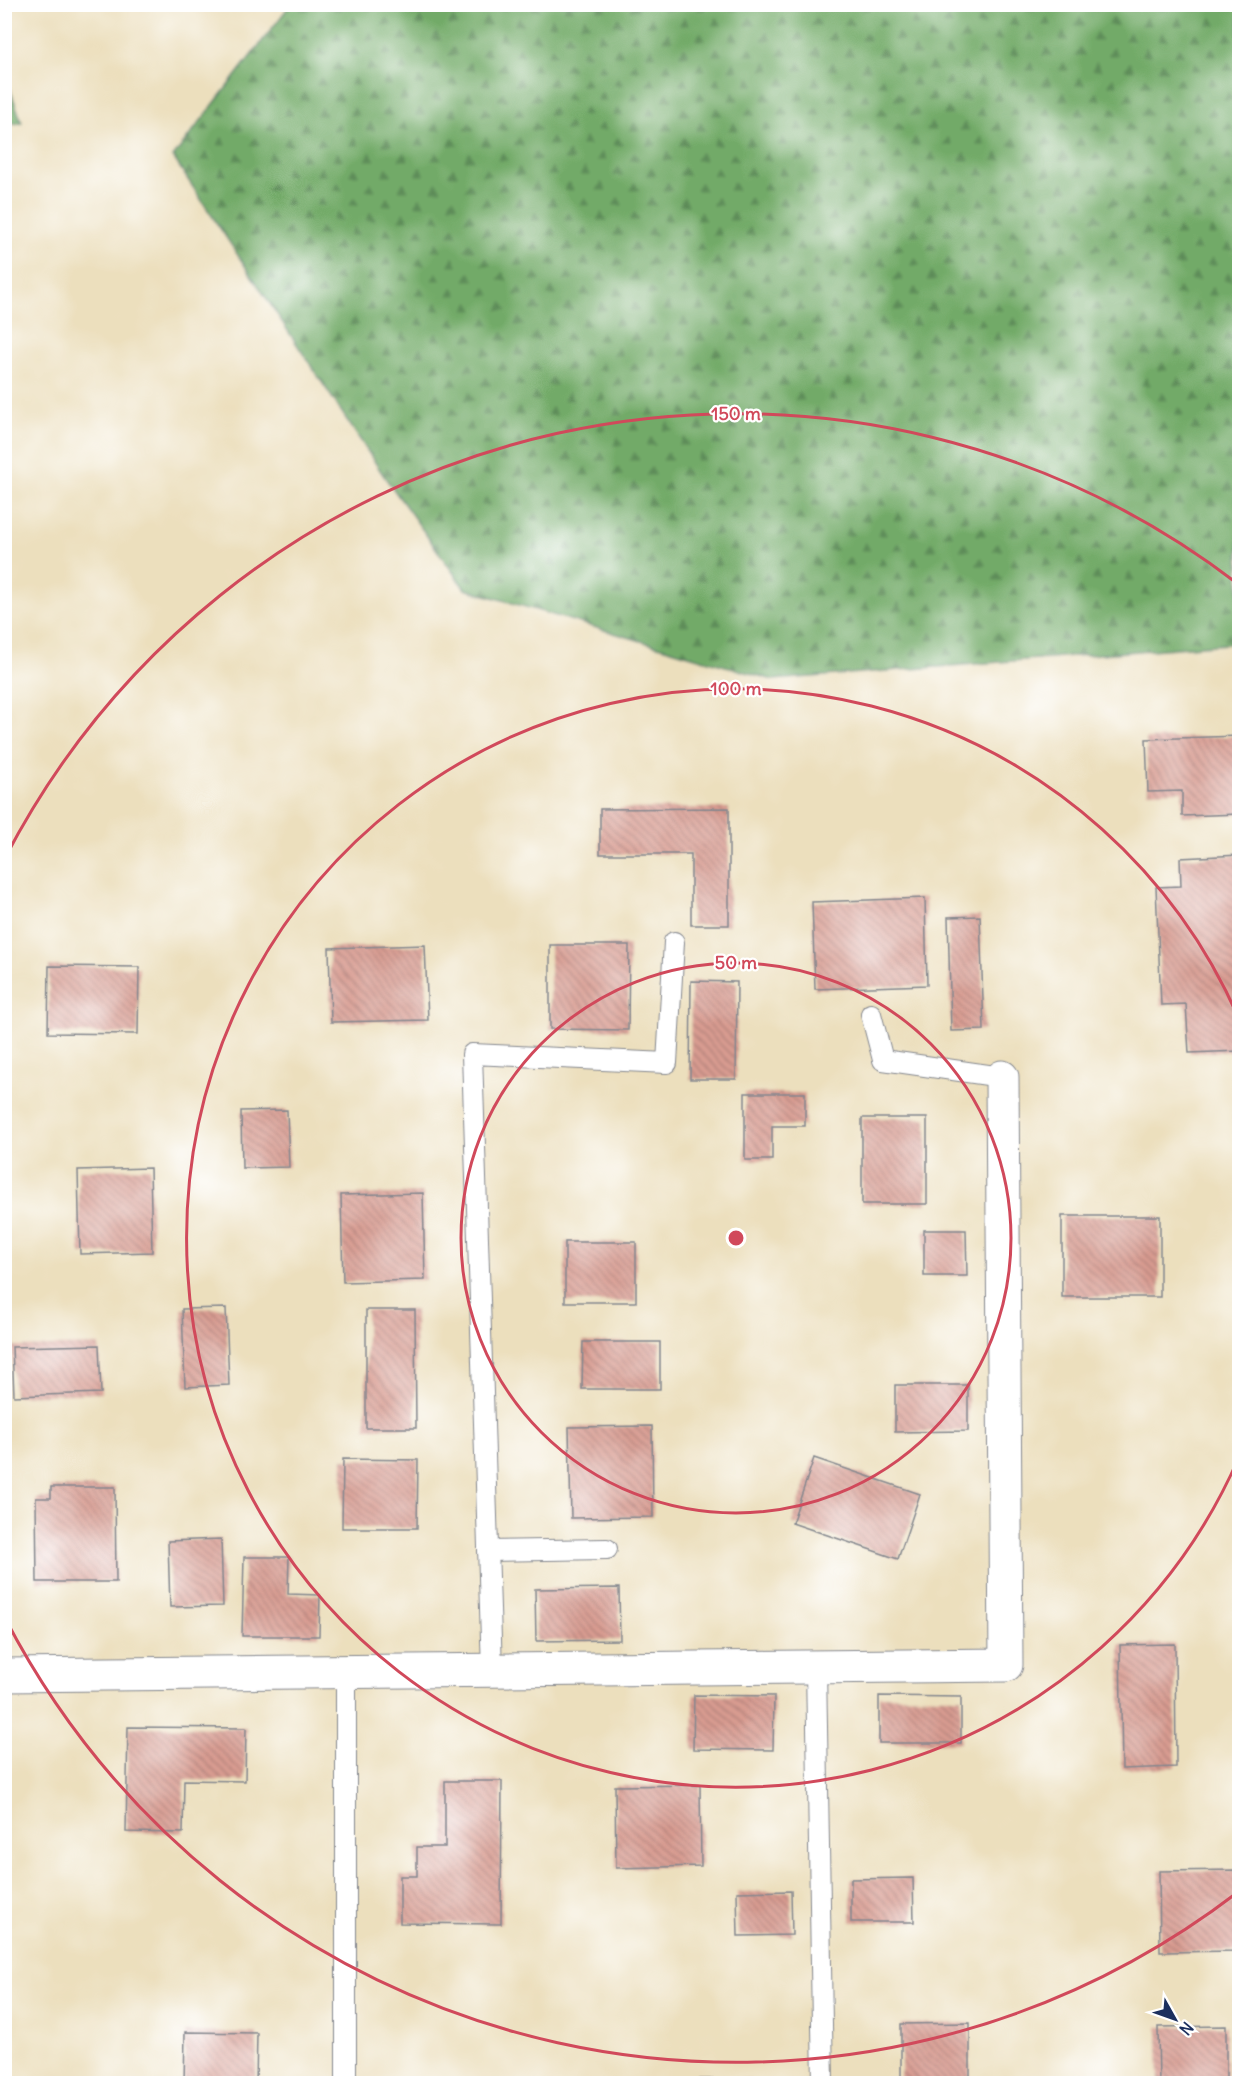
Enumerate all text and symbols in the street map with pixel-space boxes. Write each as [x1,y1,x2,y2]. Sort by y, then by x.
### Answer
text: 150 m [711,402,761,425]
text: 100 m [711,677,762,700]
text: 50 m [715,951,757,974]
centre of rings [726,1228,746,1248]
north arrow [1145,1989,1205,2049]
text: N [1175,2018,1198,2039]

